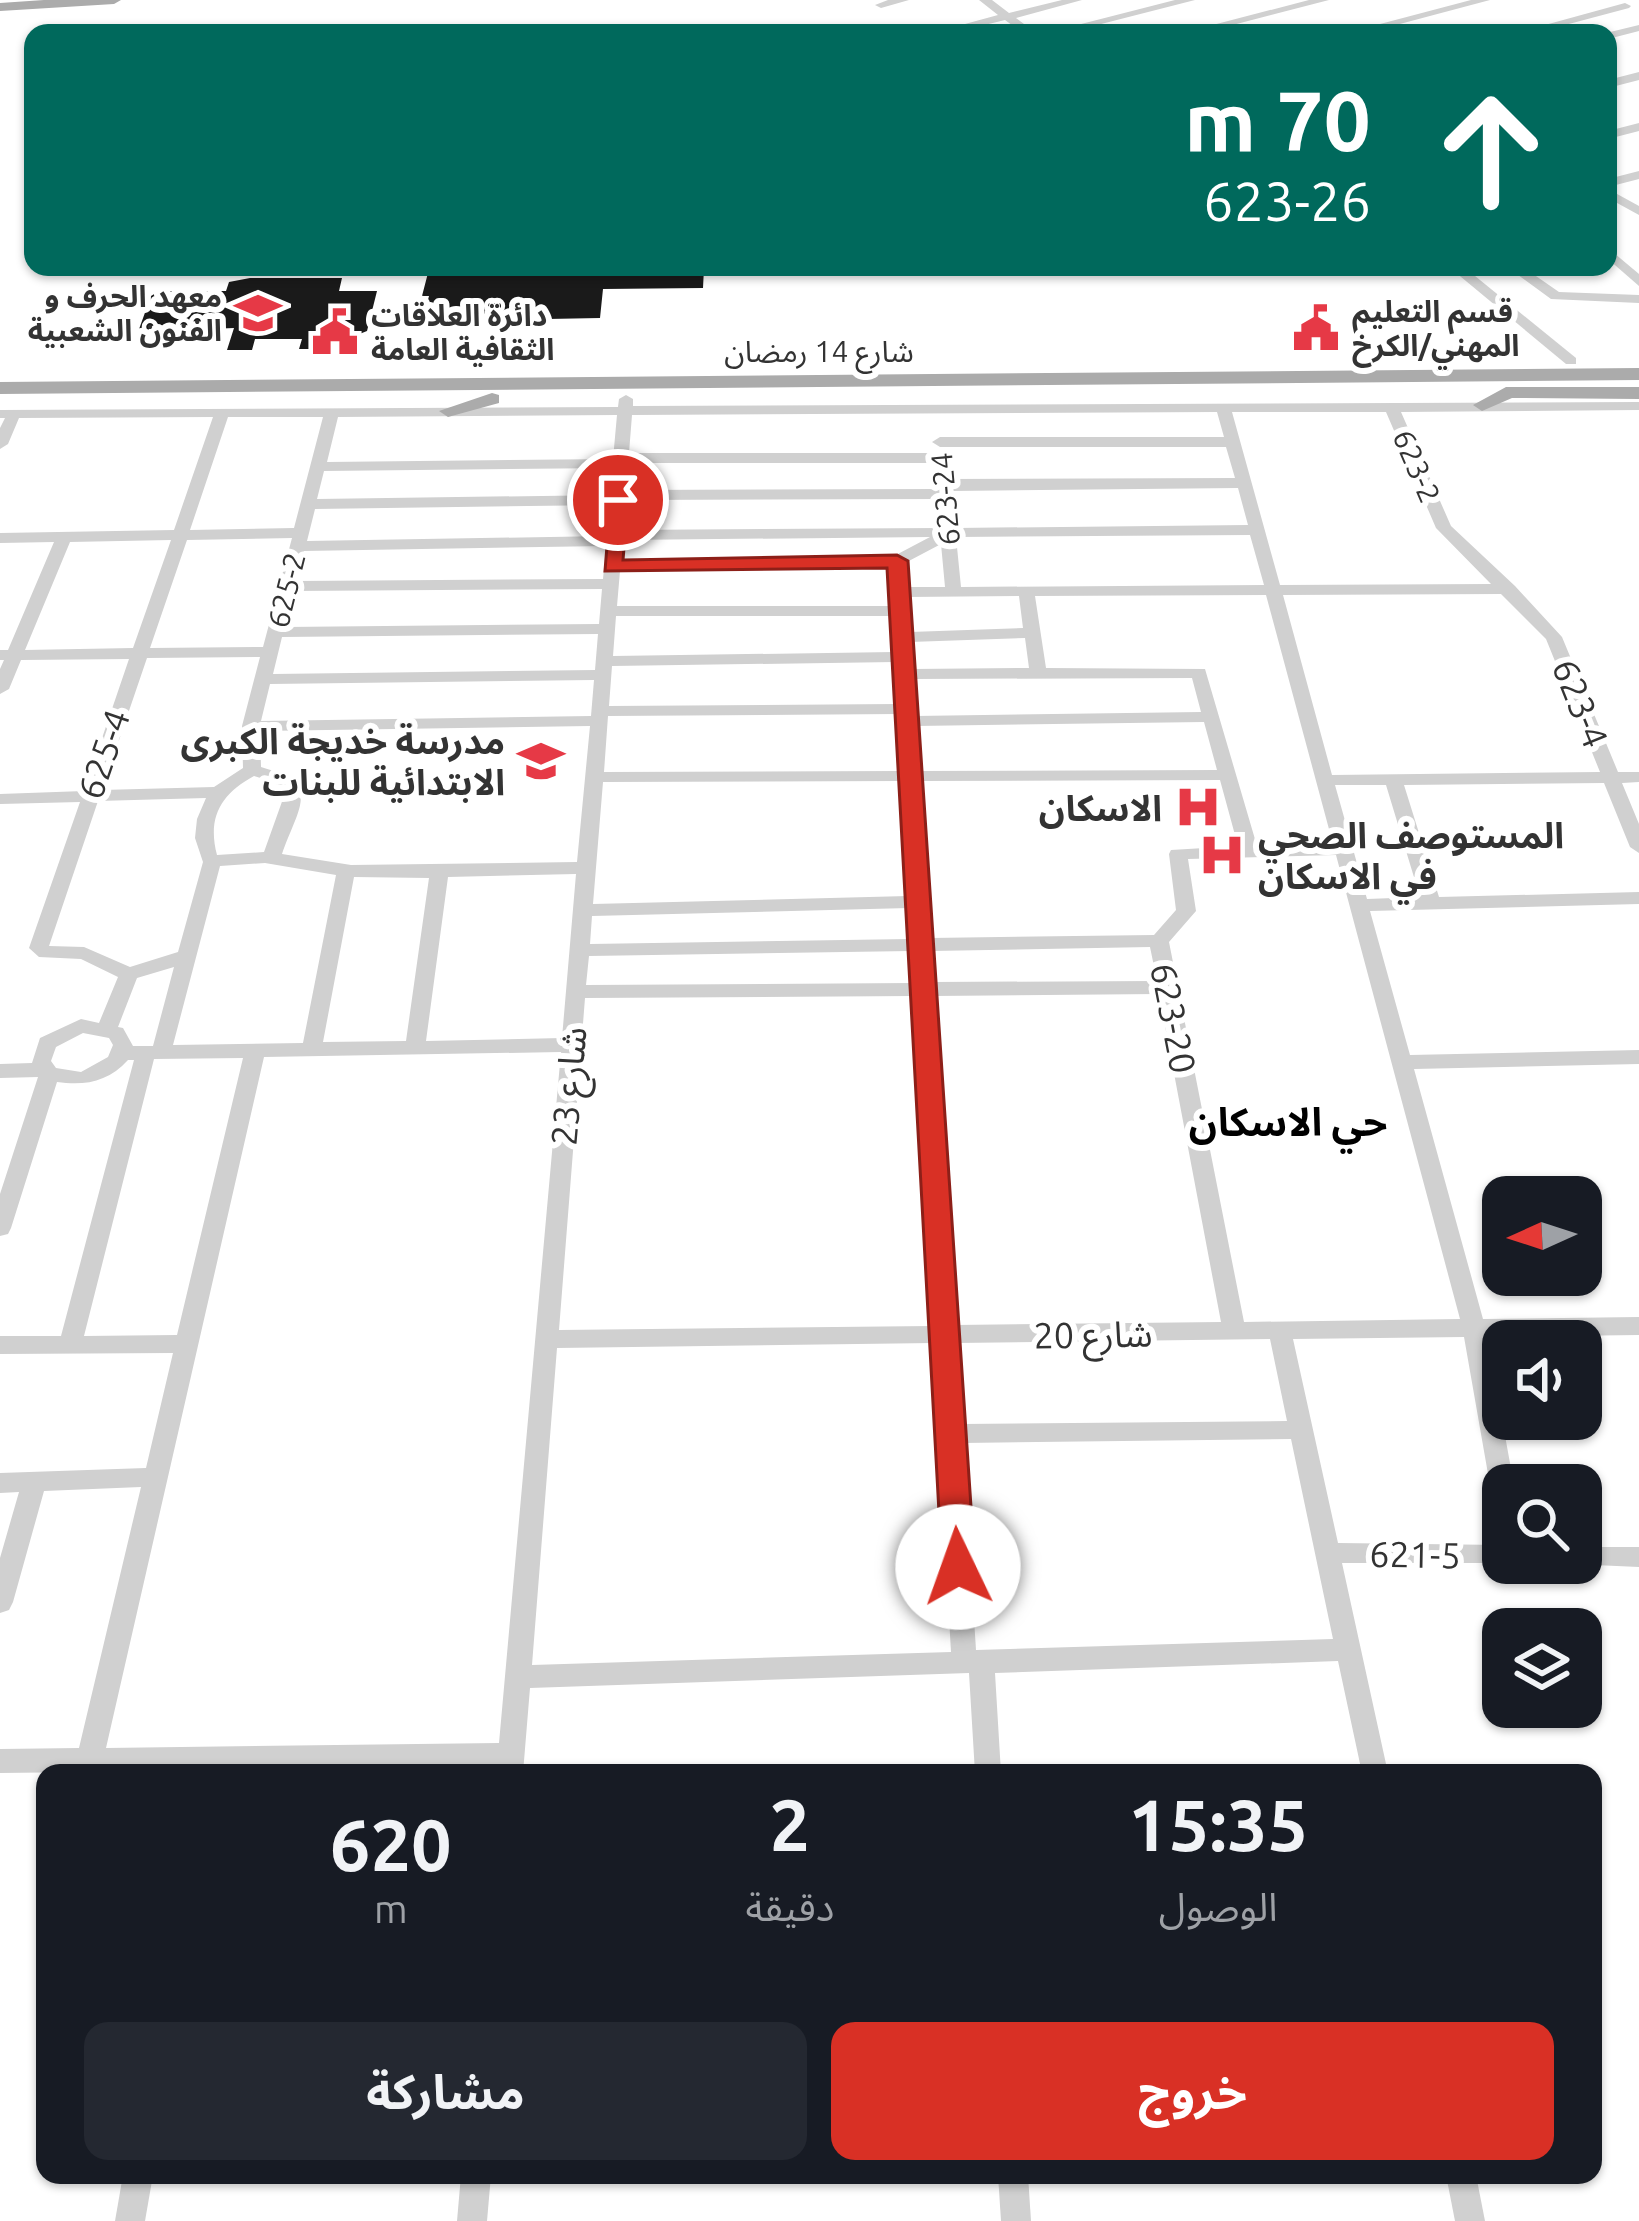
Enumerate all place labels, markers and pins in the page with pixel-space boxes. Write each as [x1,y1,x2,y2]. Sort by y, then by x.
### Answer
place label: معهد الحرف و الفنون الشعبية [28,279,222,348]
school or university icon: معهد الحرف و الفنون الشعبية [233,288,283,338]
place label: قسم التعليم المهني/الكرخ [1352,294,1520,370]
place label: دائرة العلاقات الثقافية العامة [371,298,554,367]
public building icon: قسم التعليم المهني/الكرخ [1291,303,1341,353]
public building icon: دائرة العلاقات الثقافية العامة [310,307,360,357]
pin [567,449,669,551]
place label: مدرسة خديجة الكبرى الابتدائية للبنات [180,720,505,803]
school or university icon: مدرسة خديجة الكبرى الابتدائية للبنات [516,736,566,786]
hospital icon: الاسكان [1173,782,1223,832]
place label: الاسكان [1039,787,1162,829]
place label: المستوصف الصحي في الاسكان [1258,814,1564,905]
hospital icon: المستوصف الصحي في الاسكان [1197,830,1247,880]

